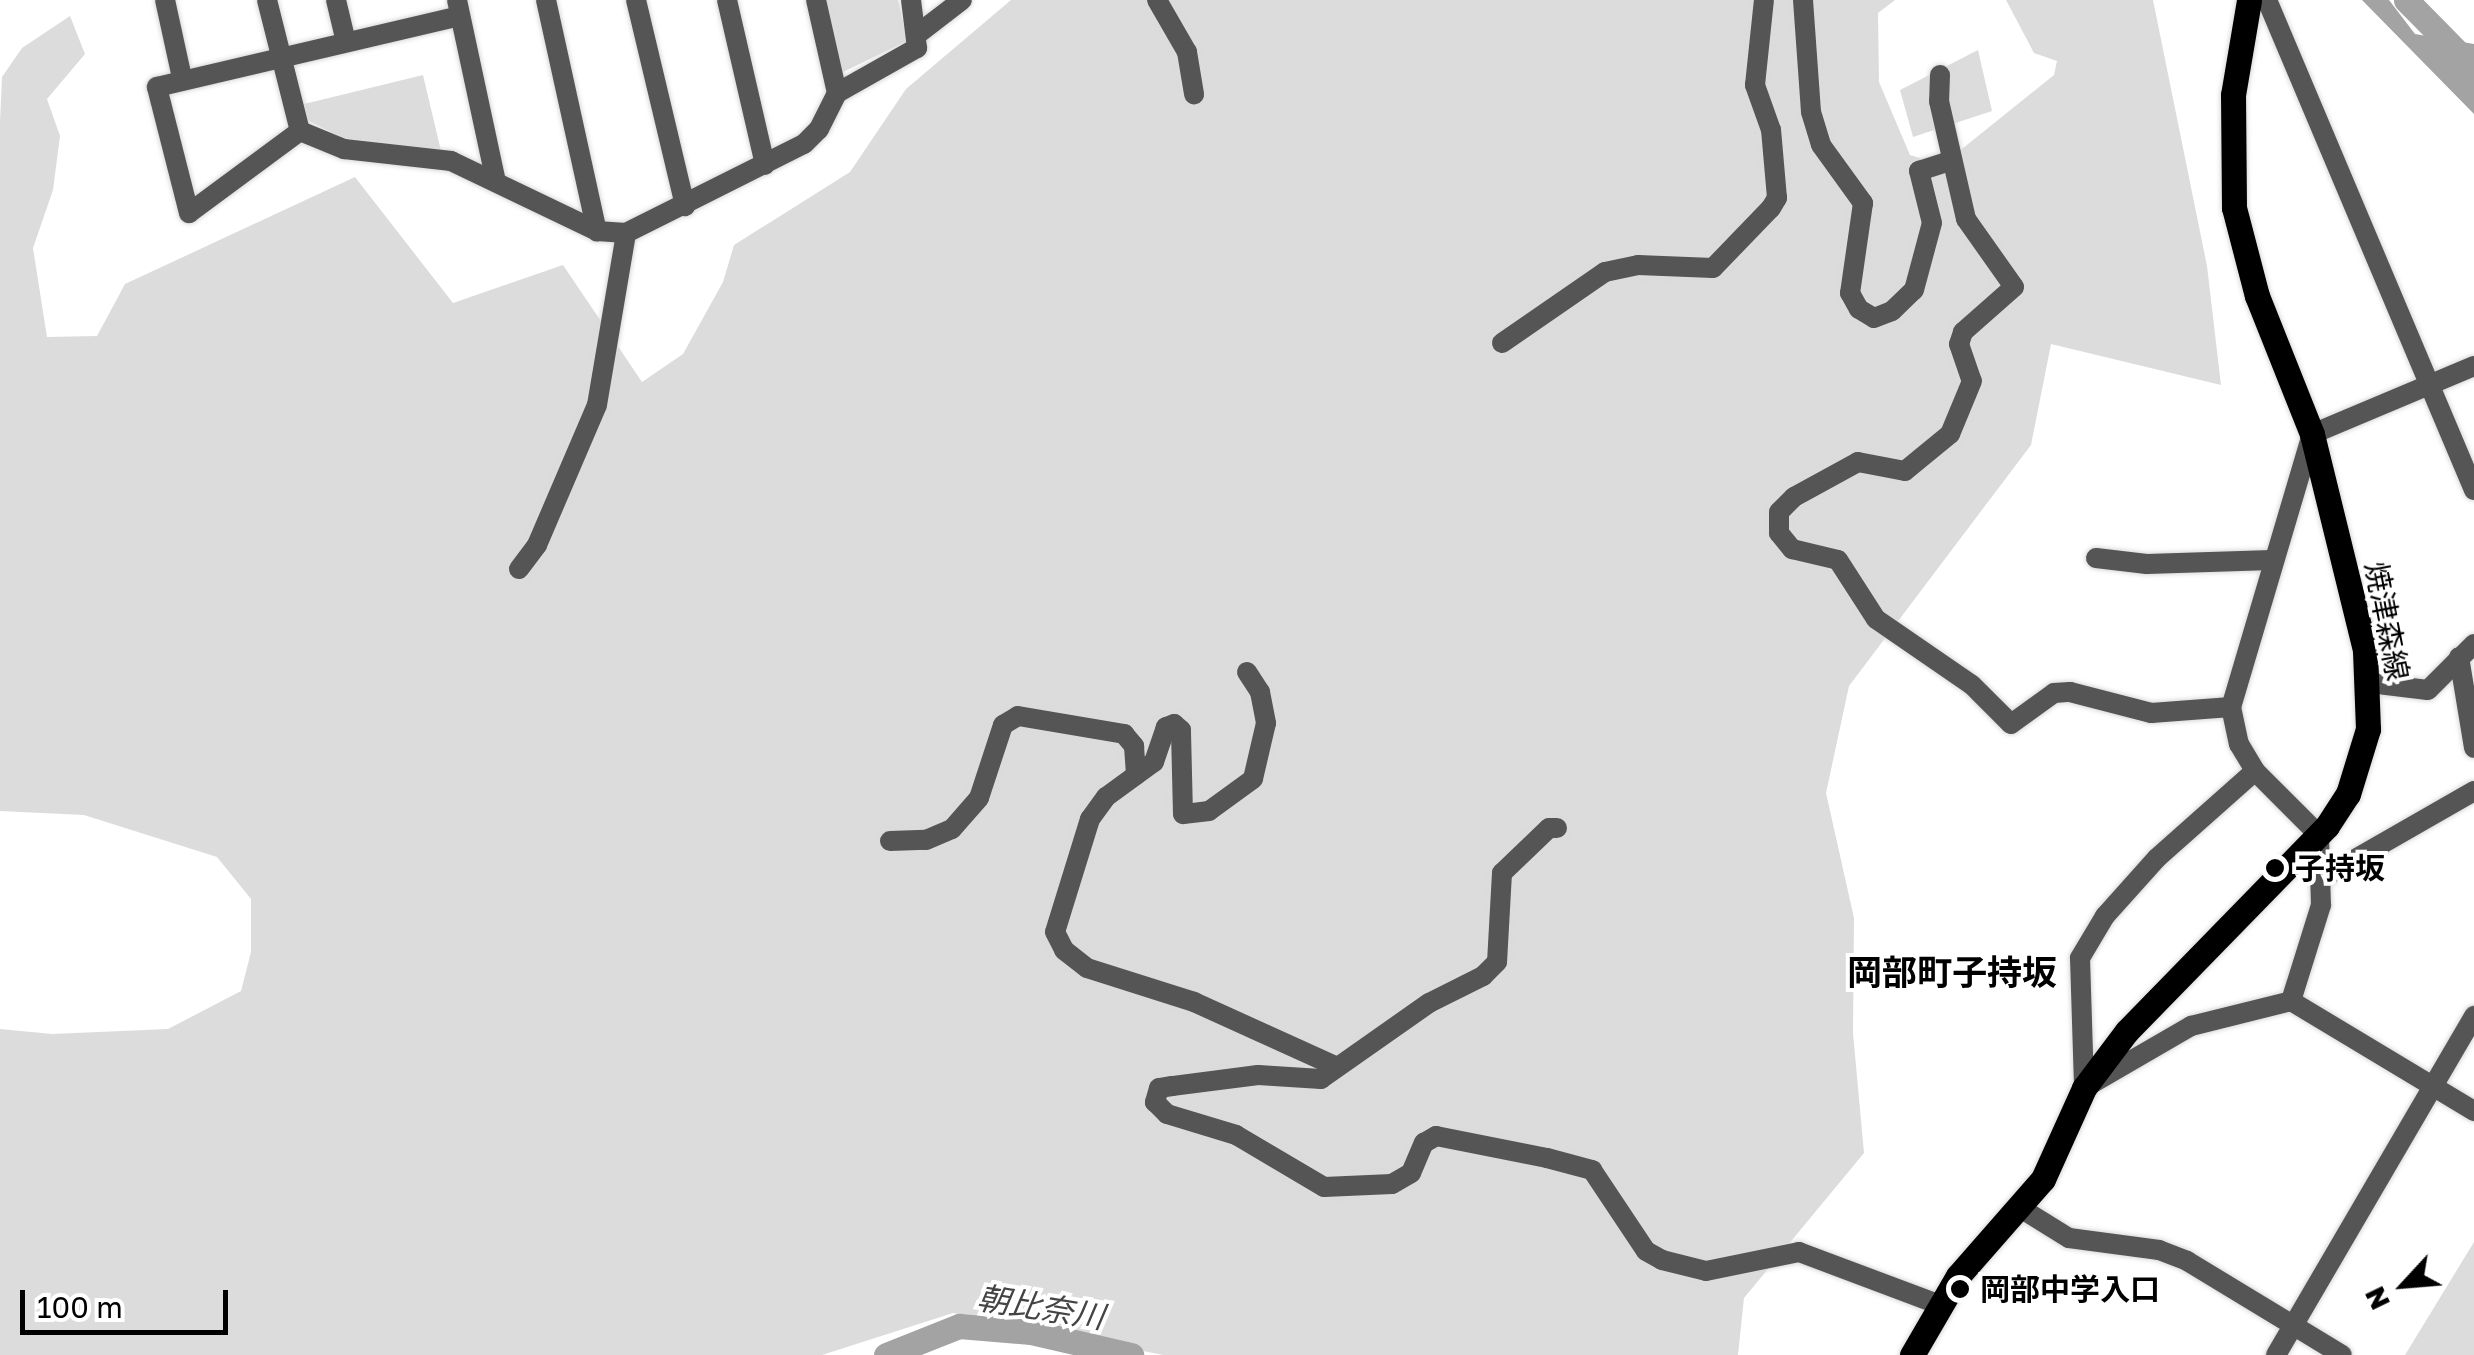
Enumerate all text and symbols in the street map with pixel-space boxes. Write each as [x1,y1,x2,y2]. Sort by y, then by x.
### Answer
street label: 焼津森線 [2358,559,2416,683]
place label: 子持坂 [2295,850,2385,886]
marker: 子持坂 [2264,857,2286,879]
district label: 岡部町子持坂 [1847,951,2057,993]
north arrow [2354,1235,2454,1335]
scale bar [25,1270,232,1332]
place label: 岡部中学入口 [1980,1271,2160,1307]
water label: 朝比奈川 [975,1278,1107,1336]
marker: 岡部中学入口 [1949,1278,1971,1300]
text: N [2357,1282,2396,1315]
text: 100 m [37,1289,123,1325]

